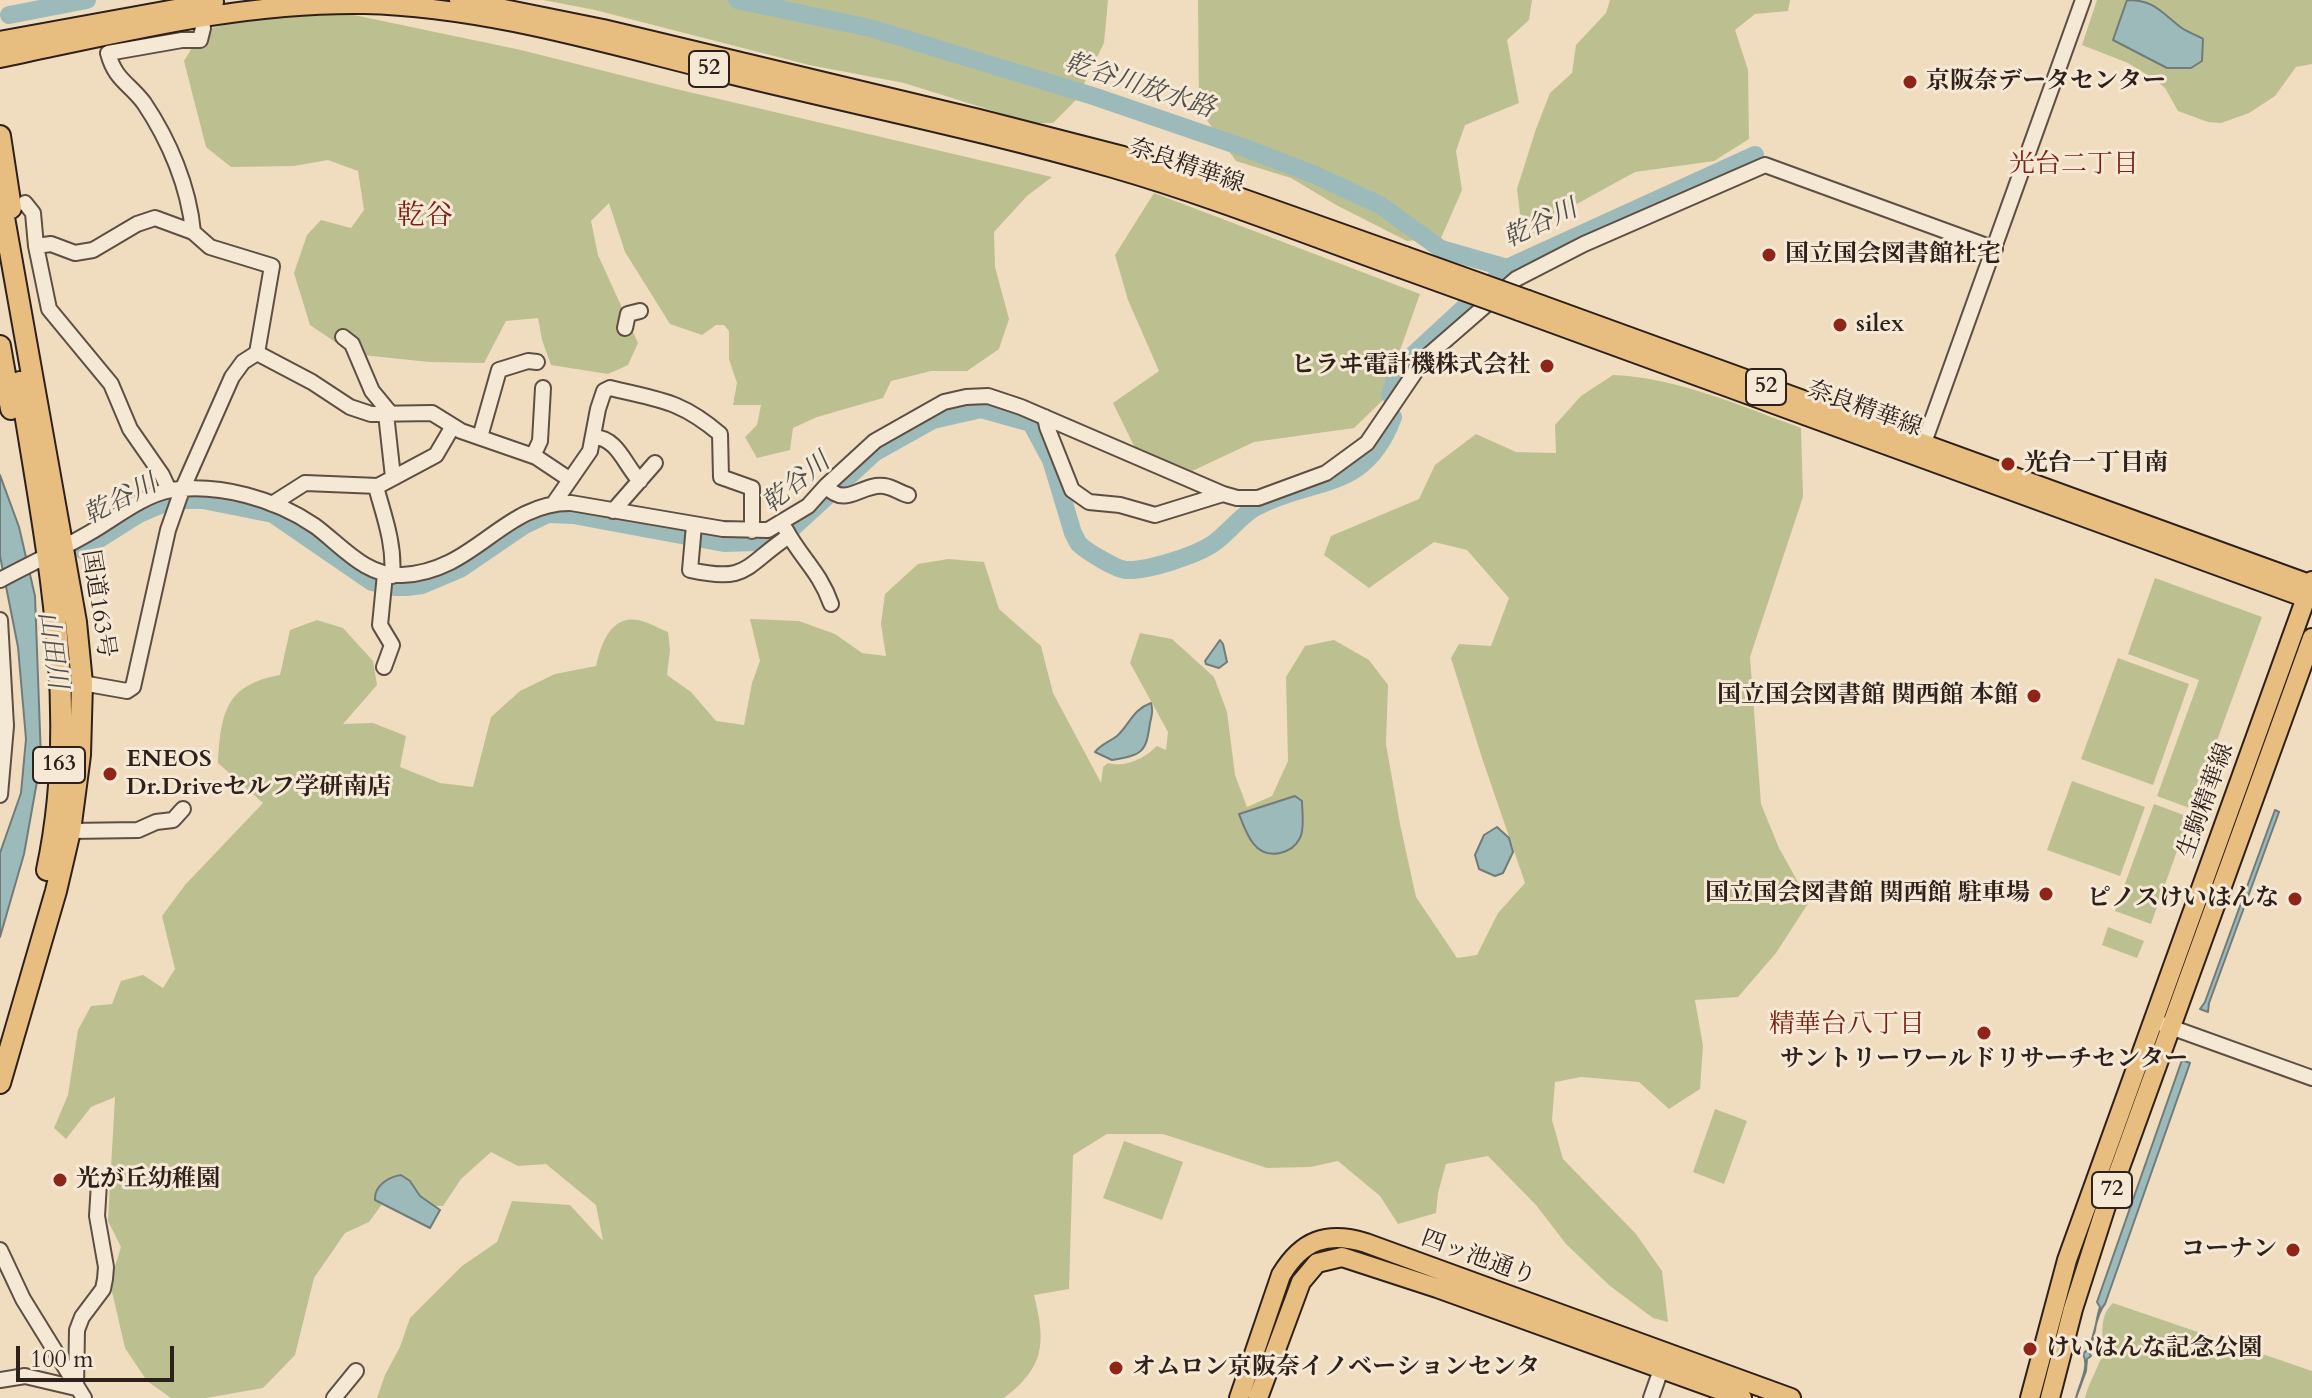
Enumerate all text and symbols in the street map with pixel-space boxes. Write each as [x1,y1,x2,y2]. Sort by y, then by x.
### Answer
water label: 乾谷川放水路 [1060,48,1218,126]
road number: 52 [689,51,729,87]
place label: 京阪奈データセンター [1926,68,2166,96]
marker: 京阪奈データセンター [1901,73,1919,91]
street label: 奈良精華線 [1125,134,1247,200]
district label: 光台二丁目 [2009,150,2139,182]
water label: 乾谷川 [1499,194,1583,256]
district label: 乾谷 [397,201,453,235]
place label: 国立国会図書館社宅 [1785,241,2001,269]
marker: 国立国会図書館社宅 [1760,246,1778,264]
place label: silex [1856,311,1904,339]
marker: silex [1831,316,1849,334]
place label: ヒラヰ電計機株式会社 [1291,352,1531,380]
marker: ヒラヰ電計機株式会社 [1538,357,1556,375]
road number: 52 [1746,369,1786,405]
street label: 奈良精華線 [1803,376,1925,444]
water label: 乾谷川 [757,447,837,521]
place label: 光台一丁目南 [2024,450,2168,478]
marker: 光台一丁目南 [1999,455,2017,473]
water label: 乾谷川 [79,469,163,533]
street label: 国道163号 [74,548,120,660]
water label: 山田川 [30,609,72,691]
place label: 国立国会図書館 関西館 本館 [1717,682,2018,710]
marker: 国立国会図書館 関西館 本館 [2025,687,2043,705]
street label: 生駒精華線 [2173,740,2241,862]
place label: ENEOS Dr.Driveセルフ学研南店 [126,746,391,802]
road number: 163 [33,747,85,783]
marker: ENEOS Dr.Driveセルフ学研南店 [101,765,119,783]
place label: 国立国会図書館 関西館 駐車場 [1705,880,2030,908]
marker: 国立国会図書館 関西館 駐車場 [2037,885,2055,903]
place label: ピノスけいはんな [2087,885,2279,913]
marker: ピノスけいはんな [2286,890,2304,908]
district label: 精華台八丁目 [1769,1010,1925,1042]
marker: サントリーワールドリサーチセンター [1975,1024,1993,1042]
place label: サントリーワールドリサーチセンター [1780,1046,2188,1074]
place label: 光が丘幼稚園 [76,1166,220,1194]
marker: 光が丘幼稚園 [51,1171,69,1189]
road number: 72 [2092,1172,2132,1208]
street label: 四ッ池通り [1417,1225,1539,1293]
place label: コーナン [2181,1236,2277,1264]
marker: コーナン [2284,1241,2302,1259]
scale bar [20,1330,178,1380]
place label: けいはんな記念公園 [2046,1335,2262,1363]
marker: けいはんな記念公園 [2021,1340,2039,1358]
text: 100 m [30,1343,94,1376]
place label: オムロン京阪奈イノベーションセンタ [1132,1354,1540,1382]
marker: オムロン京阪奈イノベーションセンタ [1107,1359,1125,1377]

